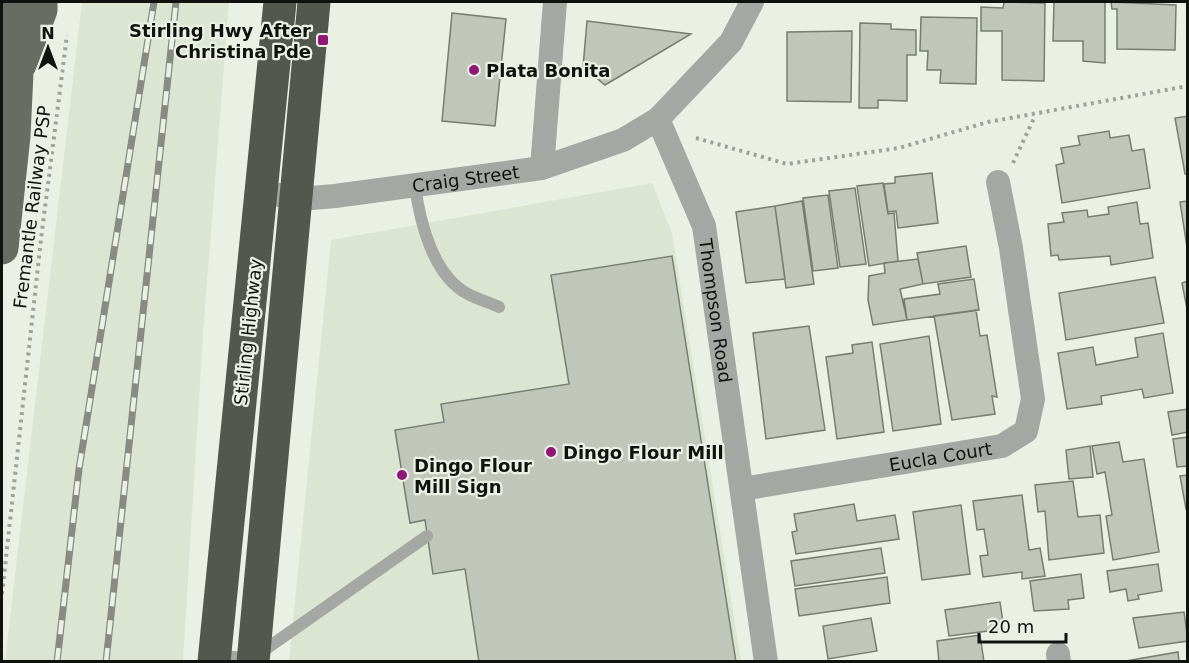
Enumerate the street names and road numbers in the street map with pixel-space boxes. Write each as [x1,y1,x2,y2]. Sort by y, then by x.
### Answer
street label: Fremantle Railway PSP [9,104,55,310]
street label: Craig Street [411,161,520,196]
street label: Thompson Road [695,236,737,384]
street label: Stirling Highway [230,257,266,406]
street label: Eucla Court [887,437,993,475]

